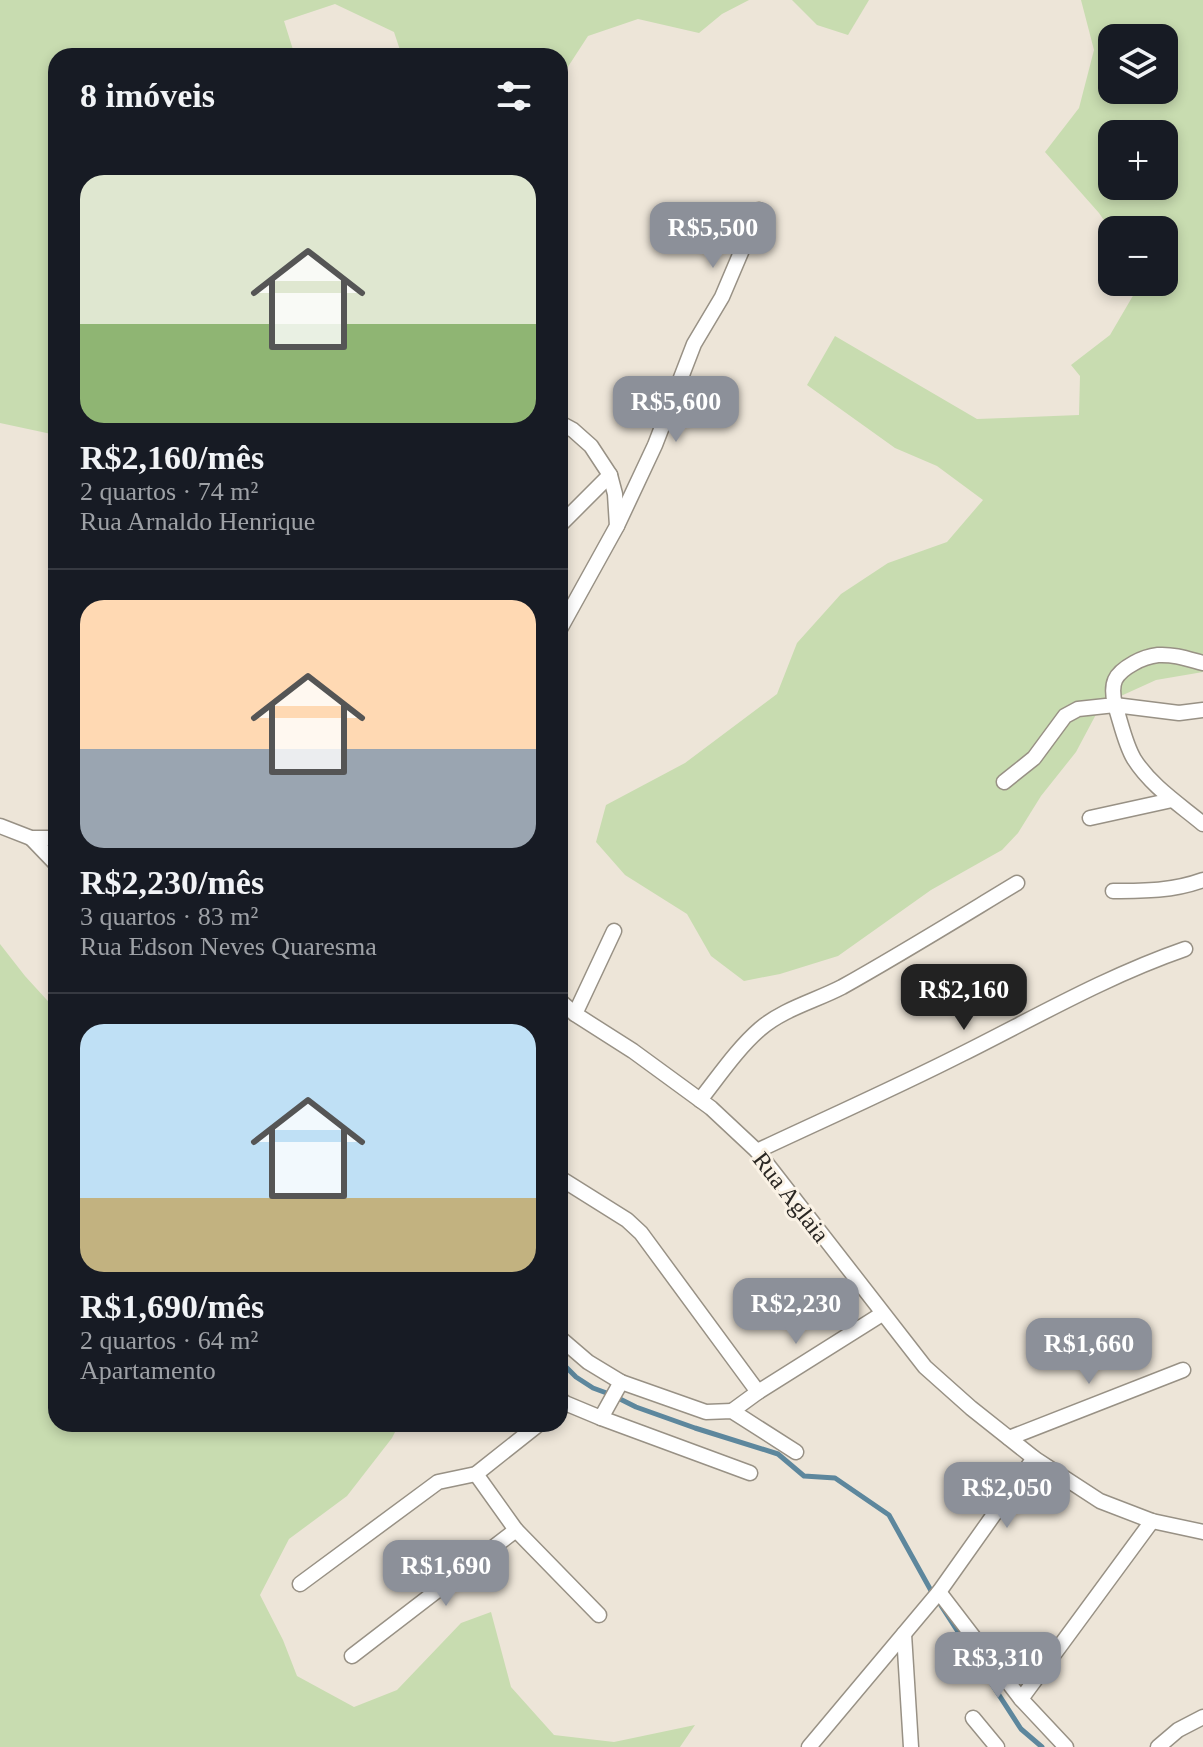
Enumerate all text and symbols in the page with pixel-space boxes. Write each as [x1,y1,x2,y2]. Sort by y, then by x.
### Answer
map controls [1098,24,1178,296]
button: layers [1098,24,1178,104]
icon: filters [492,74,536,118]
text: 8 imóveis [80,77,215,114]
button: + [1098,120,1178,200]
pin: R$5,500 [639,202,787,270]
text: R$5,500 [668,213,758,242]
button: − [1098,216,1178,296]
icon: home [236,227,380,371]
pin: R$5,600 [602,376,750,444]
text: R$5,600 [631,387,721,416]
text: R$2,160/mês [80,439,264,476]
text: 2 quartos · 74 m² [80,477,258,506]
text: Rua Arnaldo Henrique [80,507,315,536]
icon: home [236,652,380,796]
text: R$2,230/mês [80,864,264,901]
text: 3 quartos · 83 m² [80,902,258,931]
text: Rua Edson Neves Quaresma [80,932,377,961]
pin: R$2,160 [890,964,1038,1032]
text: R$2,160 [919,975,1009,1004]
icon: home [236,1076,380,1220]
street label: Rua Aglaia [748,1147,834,1248]
pin: R$2,230 [722,1278,870,1346]
text: R$1,690/mês [80,1288,264,1325]
text: R$2,230 [751,1289,841,1318]
pin: R$1,660 [1015,1318,1163,1386]
text: 2 quartos · 64 m² [80,1326,258,1355]
text: R$1,660 [1044,1329,1134,1358]
text: Apartamento [80,1356,216,1385]
pin: R$2,050 [933,1462,1081,1530]
text: R$2,050 [962,1473,1052,1502]
pin: R$1,690 [372,1540,520,1608]
text: R$1,690 [401,1551,491,1580]
pin: R$3,310 [924,1632,1072,1700]
text: R$3,310 [953,1643,1043,1672]

